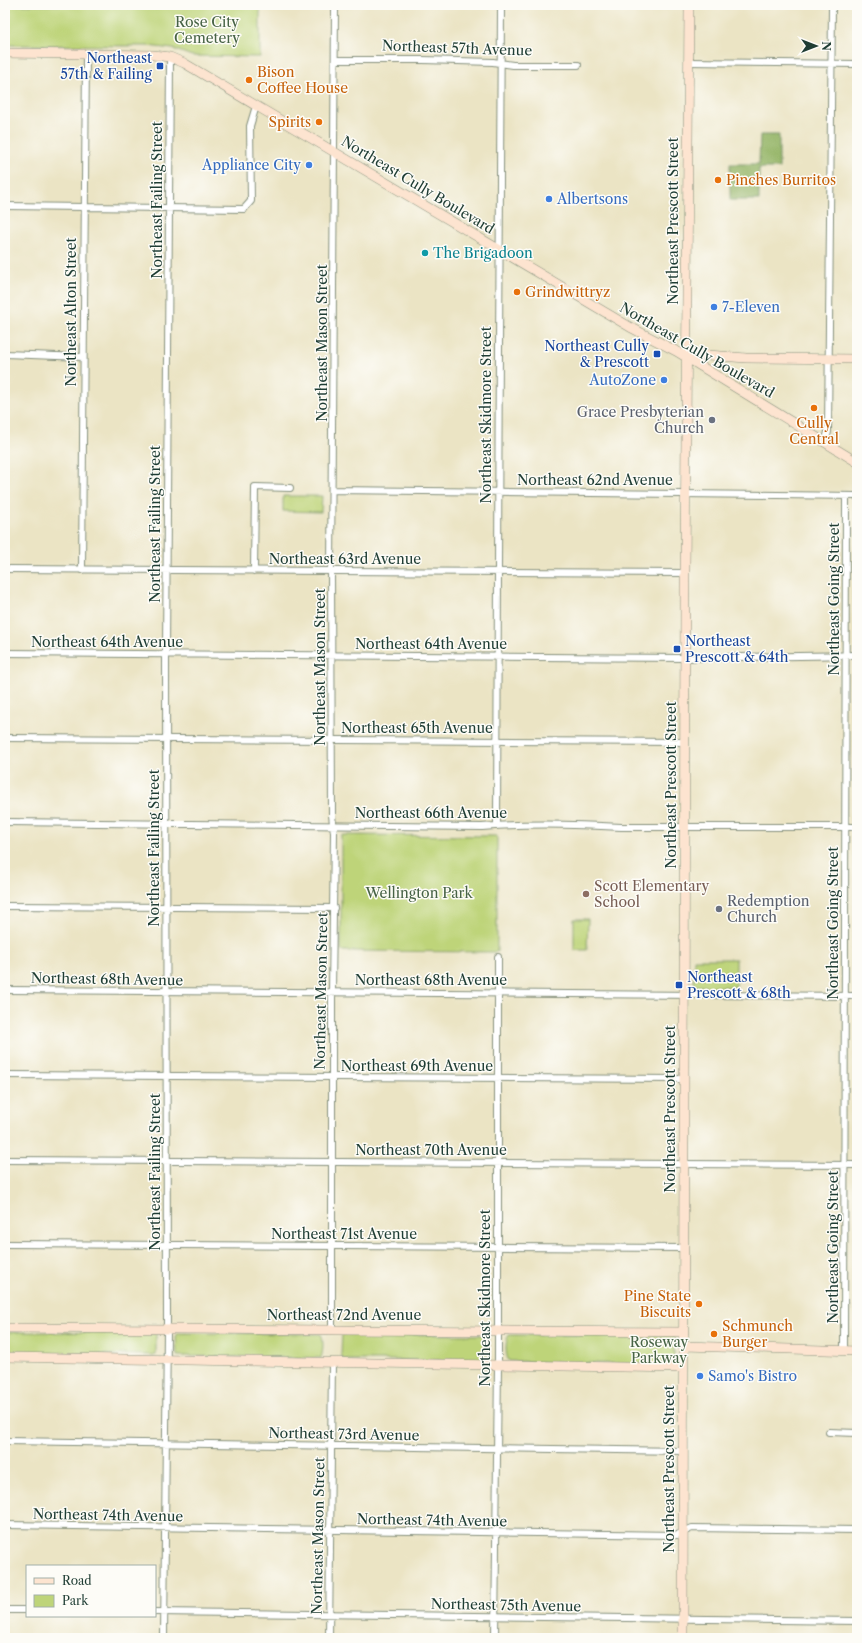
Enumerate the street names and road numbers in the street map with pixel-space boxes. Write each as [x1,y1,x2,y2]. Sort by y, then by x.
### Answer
street label: Northeast 57th Avenue [382,36,533,60]
street label: Northeast Failing Street [148,121,166,279]
street label: Northeast Cully Boulevard [338,132,498,238]
street label: Northeast Prescott Street [664,137,682,305]
street label: Northeast Alton Street [62,237,80,386]
street label: Northeast Mason Street [313,264,331,422]
street label: Northeast Cully Boulevard [616,298,778,402]
street label: Northeast Skidmore Street [477,326,495,504]
street label: Northeast Failing Street [146,445,164,603]
street label: Northeast 62nd Avenue [517,471,673,489]
street label: Northeast Going Street [825,522,843,676]
street label: Northeast 63rd Avenue [269,550,421,568]
street label: Northeast Mason Street [311,588,329,746]
street label: Northeast 64th Avenue [31,633,183,651]
street label: Northeast 64th Avenue [355,635,507,653]
street label: Northeast Prescott Street [662,701,680,869]
street label: Northeast 65th Avenue [341,719,493,737]
street label: Northeast Failing Street [145,769,163,927]
street label: Northeast 66th Avenue [355,804,507,822]
street label: Northeast Going Street [824,846,842,1000]
street label: Northeast Mason Street [311,912,331,1070]
street label: Northeast 68th Avenue [31,969,184,989]
street label: Northeast 68th Avenue [355,971,507,989]
street label: Northeast Prescott Street [661,1025,679,1193]
street label: Northeast 69th Avenue [341,1057,493,1075]
street label: Northeast Failing Street [146,1093,164,1251]
street label: Northeast 70th Avenue [355,1141,507,1159]
street label: Northeast Going Street [824,1170,842,1324]
street label: Northeast Skidmore Street [476,1209,494,1387]
street label: Northeast 71st Avenue [271,1225,417,1243]
street label: Northeast 72nd Avenue [267,1306,421,1324]
street label: Northeast Prescott Street [660,1385,678,1553]
street label: Northeast 73rd Avenue [268,1424,420,1444]
street label: Northeast Mason Street [308,1457,328,1615]
street label: Northeast 74th Avenue [33,1505,184,1525]
street label: Northeast 74th Avenue [357,1510,508,1530]
street label: Northeast 75th Avenue [431,1595,582,1615]

